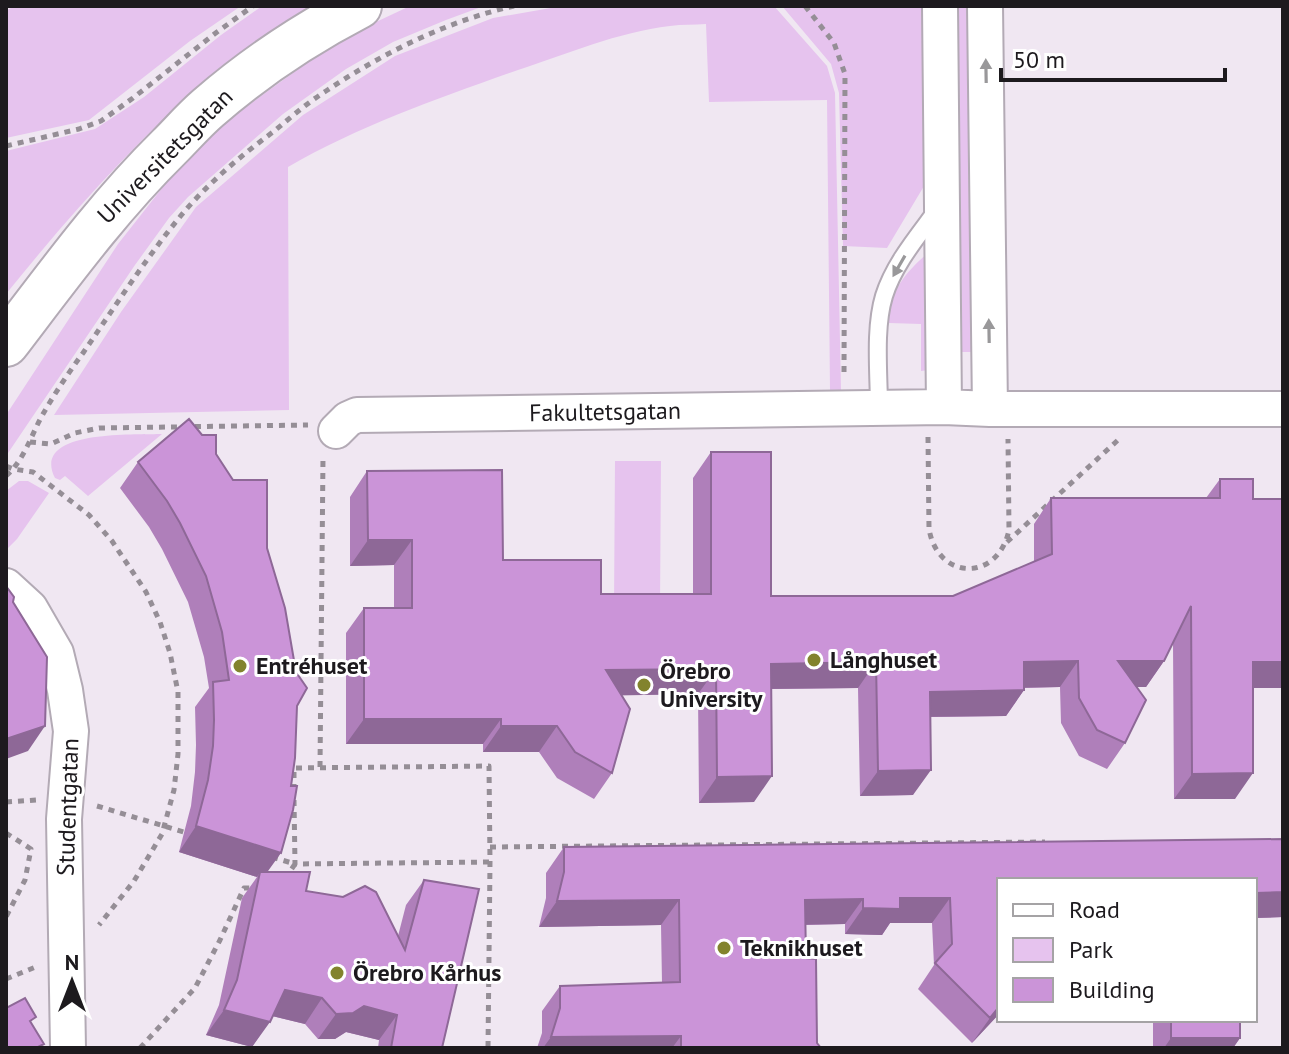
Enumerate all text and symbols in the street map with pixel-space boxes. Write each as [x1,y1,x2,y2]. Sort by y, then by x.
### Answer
scale bar [1001,32,1225,82]
text: 50 m [1013,44,1065,75]
one-way arrow [980,58,992,83]
street label: Universitetsgatan [90,81,239,230]
one-way arrow [892,255,906,277]
one-way arrow [983,318,995,343]
street label: Fakultetsgatan [529,395,681,428]
place label: Långhuset [830,644,938,675]
place label: Entréhuset [256,650,368,681]
marker: Långhuset [805,651,823,669]
place label: Örebro University [660,655,763,714]
marker: Entréhuset [231,657,249,675]
marker: Örebro University [635,676,653,694]
street label: Studentgatan [50,738,85,876]
legend [997,878,1257,1022]
text: Road [1069,894,1120,925]
place label: Teknikhuset [740,932,863,963]
text: Park [1069,934,1114,965]
marker: Teknikhuset [715,939,733,957]
north arrow [32,942,112,1022]
text: N [65,948,79,976]
place label: Örebro Kårhus [353,957,501,988]
marker: Örebro Kårhus [328,964,346,982]
text: Building [1069,974,1155,1005]

